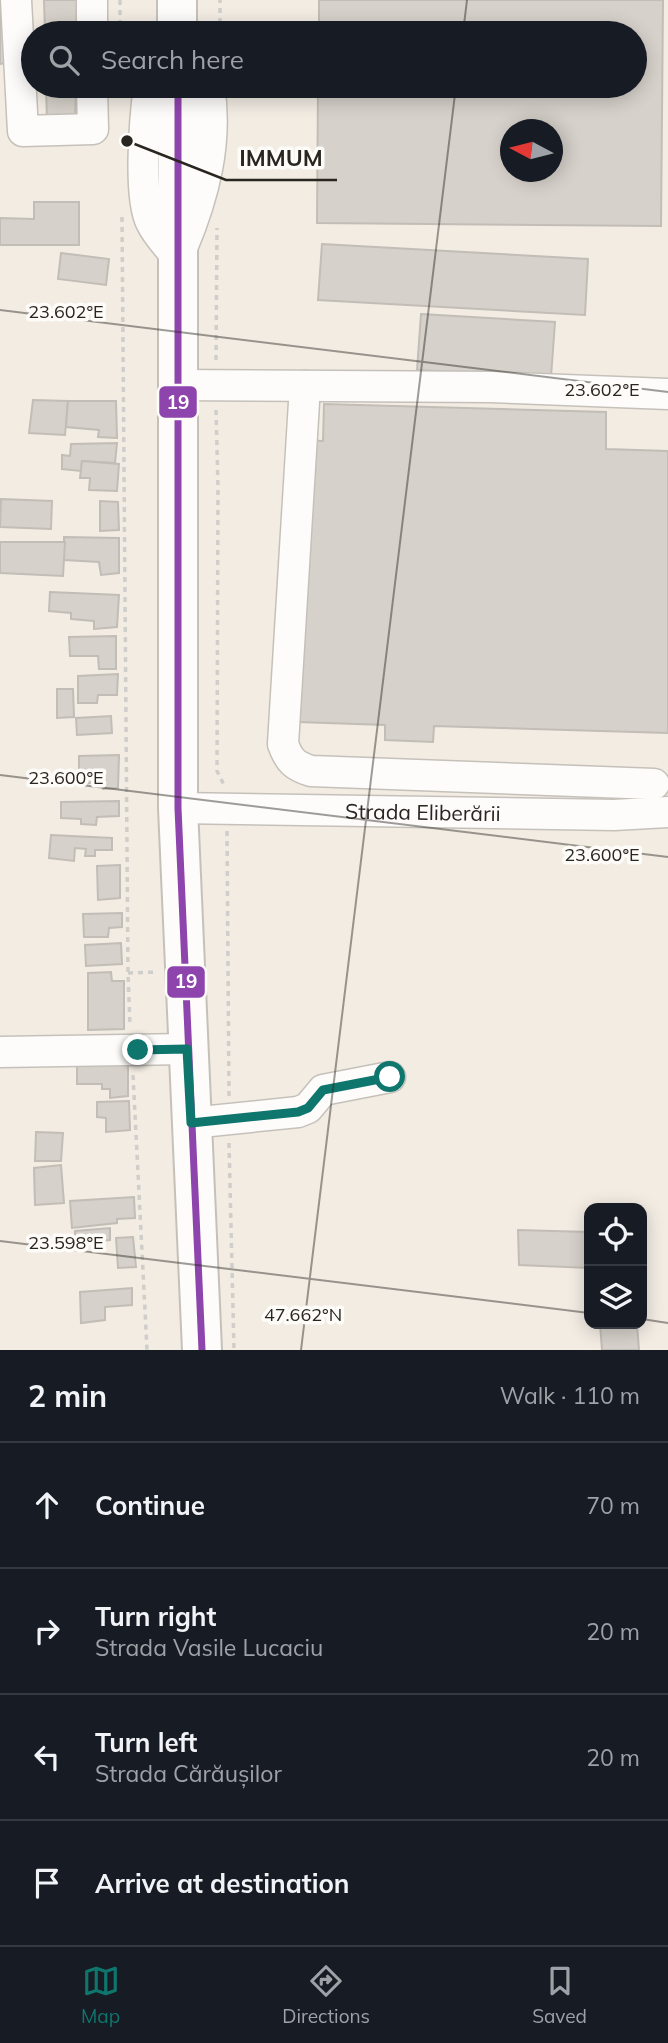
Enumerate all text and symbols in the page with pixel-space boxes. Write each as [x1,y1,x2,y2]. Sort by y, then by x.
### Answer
search box [21,21,647,98]
icon: search [45,41,83,79]
text: Search here [101,43,244,76]
north arrow [500,119,563,182]
callout: IMMUM [226,136,337,180]
text: IMMUM [239,143,323,172]
text: 23.602°E [28,300,104,323]
text: 23.602°E [564,378,640,401]
line badge: 19 [158,385,198,419]
text: 19 [167,390,189,414]
text: 23.600°E [28,766,104,789]
street label: Strada Eliberării [345,798,501,826]
text: 23.600°E [564,843,640,866]
line badge: 19 [166,965,206,999]
text: 19 [175,969,197,993]
route end [122,1034,153,1065]
route start [374,1061,405,1092]
map controls [584,1203,647,1329]
button: locate [584,1203,647,1266]
text: 23.598°E [28,1231,104,1254]
button: layers [584,1266,647,1329]
text: 47.662°N [264,1303,342,1326]
text: 2 min [28,1377,107,1415]
text: Walk · 110 m [500,1381,640,1410]
icon: ahead [28,1486,66,1524]
text: Continue [95,1489,205,1522]
text: 70 m [586,1491,640,1520]
text: Turn right [95,1600,216,1633]
icon: right [28,1612,66,1650]
text: 20 m [586,1617,640,1646]
text: Strada Vasile Lucaciu [95,1633,323,1662]
text: Turn left [95,1726,197,1759]
icon: left [28,1738,66,1776]
text: 20 m [586,1743,640,1772]
text: Strada Cărăușilor [95,1759,282,1788]
icon: arrive [28,1864,66,1902]
text: Arrive at destination [95,1867,350,1900]
tab: Map [81,1962,120,2028]
tab: Directions [282,1962,370,2028]
tab: Saved [532,1962,587,2028]

